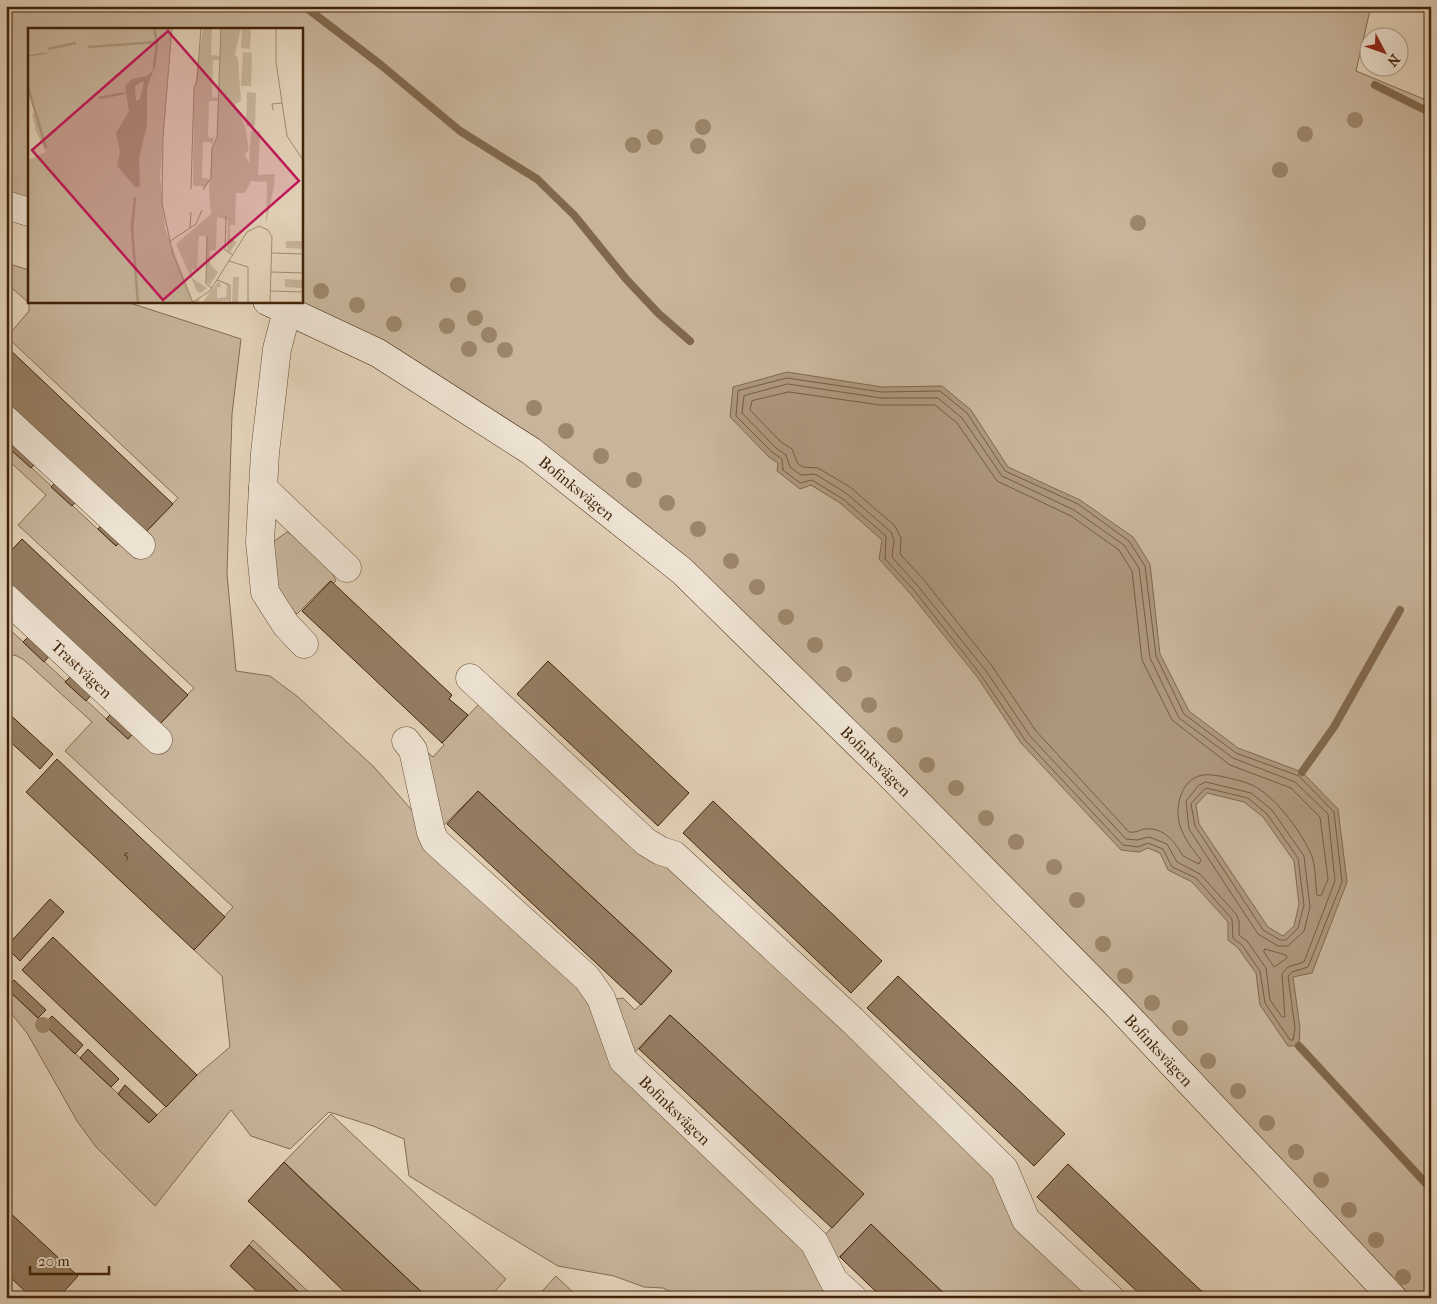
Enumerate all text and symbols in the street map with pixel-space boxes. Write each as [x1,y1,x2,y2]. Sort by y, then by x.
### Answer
inset map [28,28,302,302]
north arrow [1360,28,1410,78]
text: N [1383,51,1403,70]
street label: Bofinksvägen [535,452,619,525]
street label: Trastvägen [47,636,117,703]
street label: Bofinksvägen [836,722,915,801]
house number: 5 [123,846,129,863]
street label: Bofinksvägen [1120,1010,1197,1091]
street label: Bofinksvägen [635,1072,715,1150]
scale bar [30,1244,109,1276]
text: 20 m [38,1252,70,1270]

